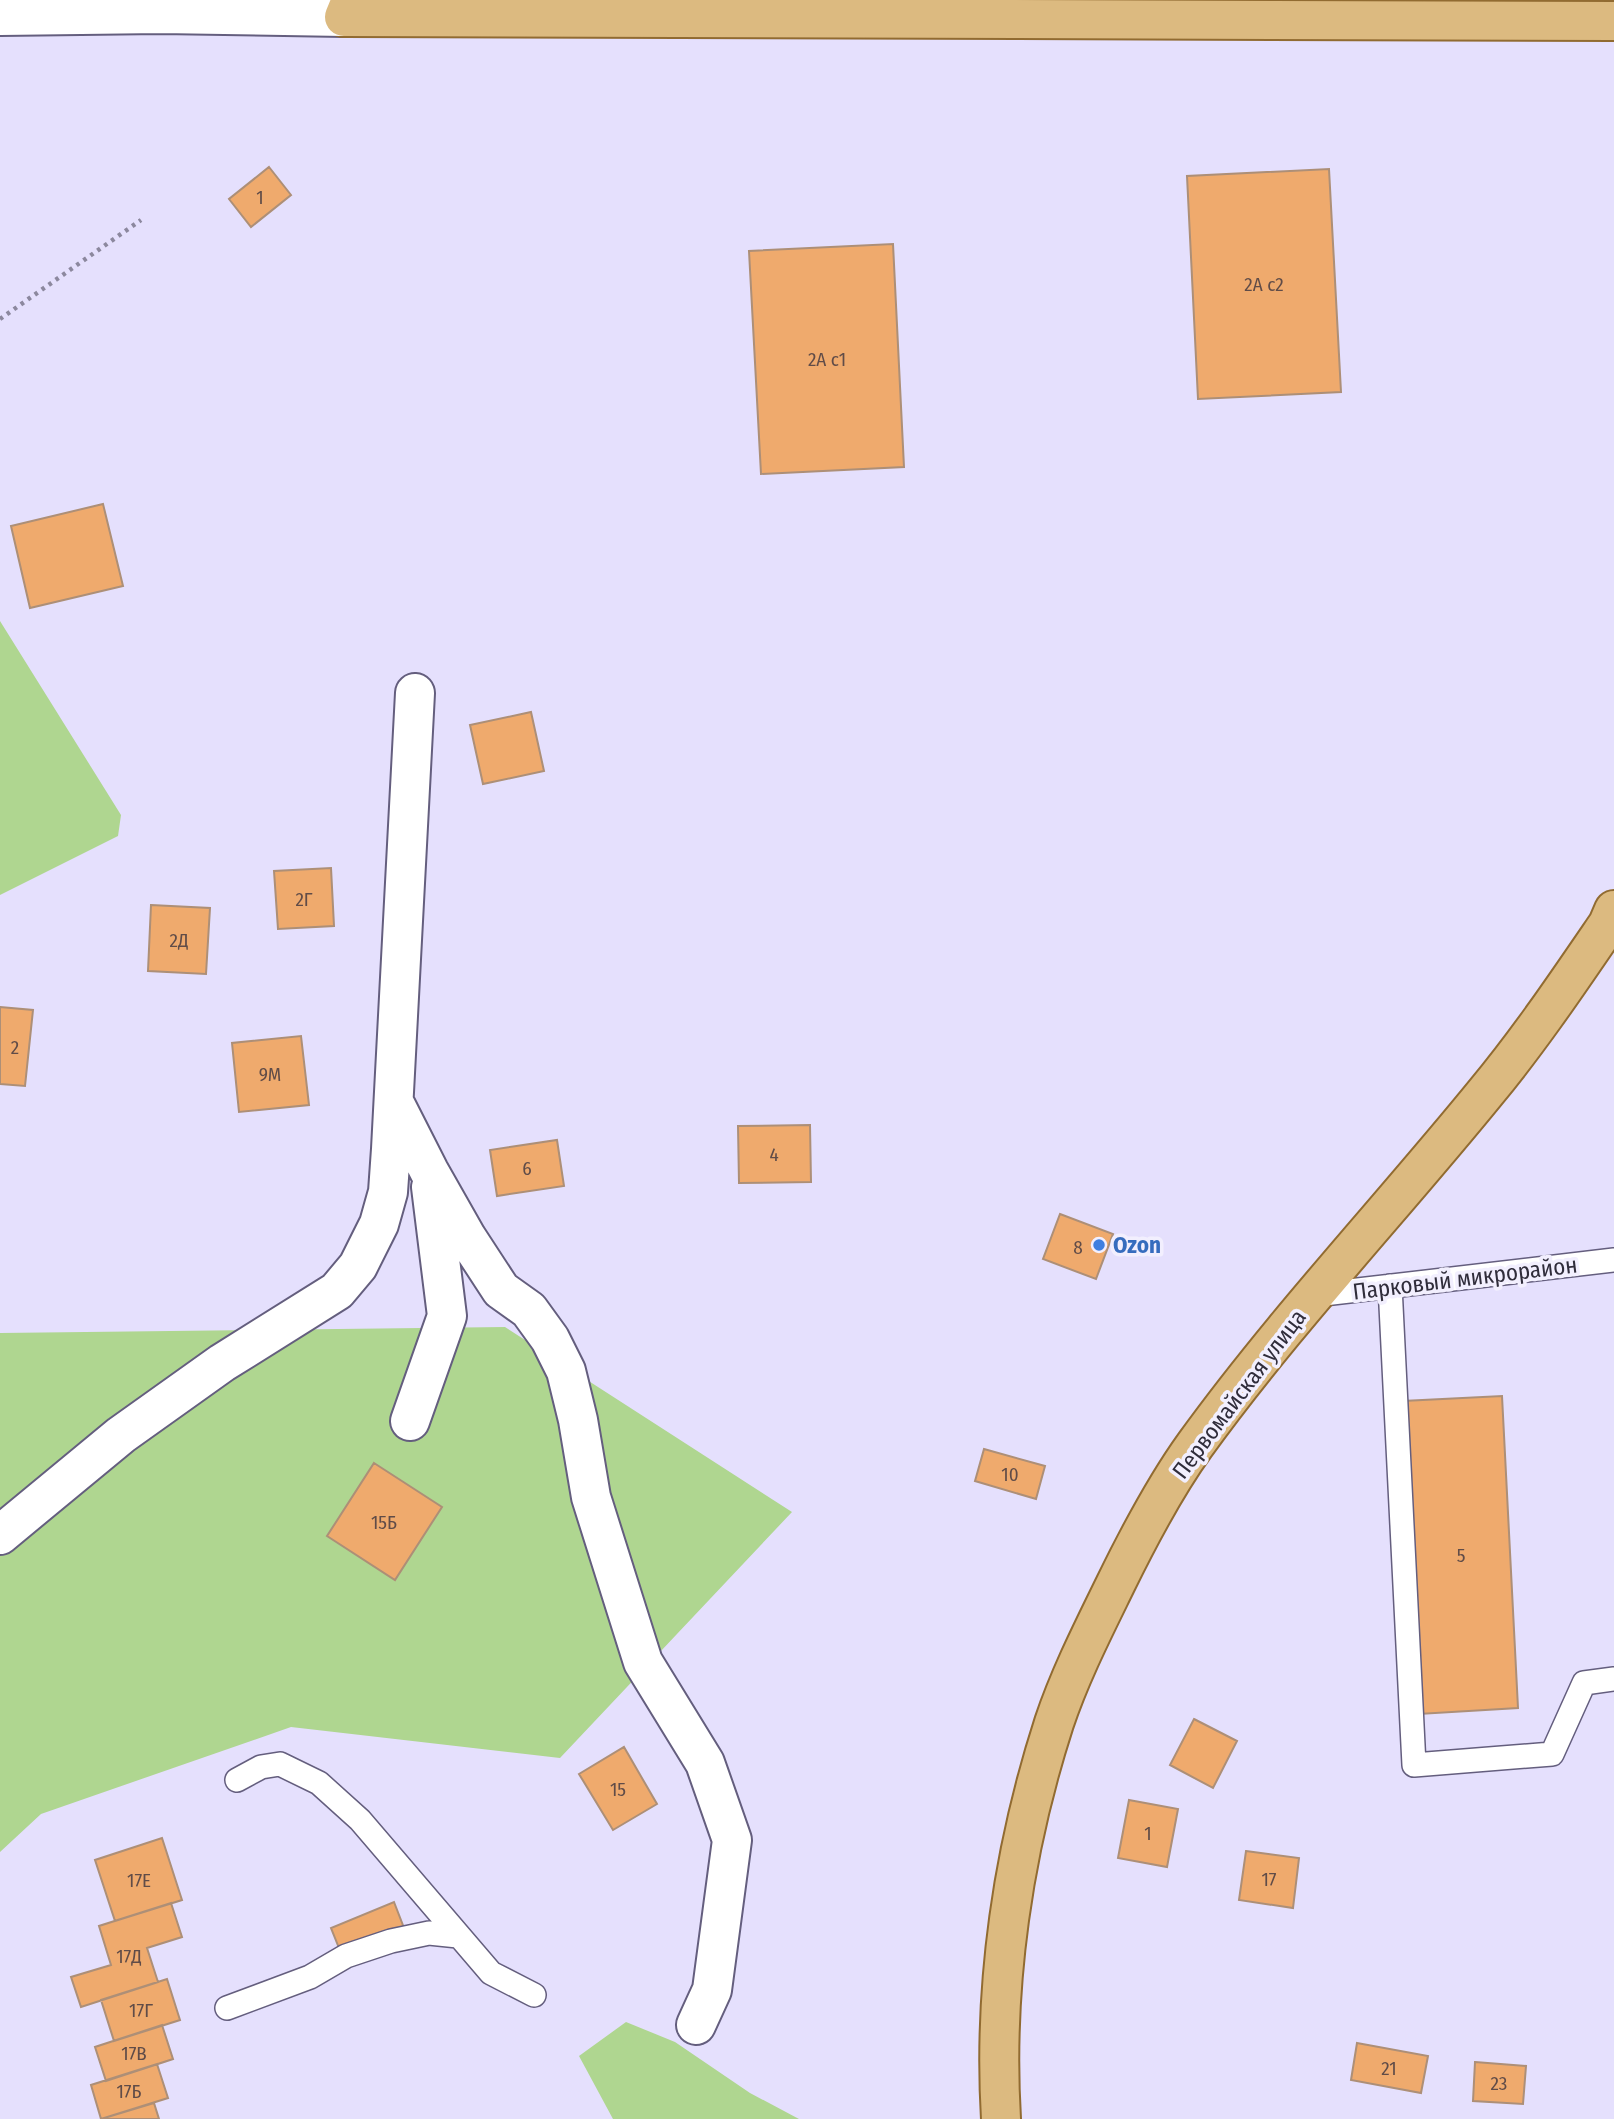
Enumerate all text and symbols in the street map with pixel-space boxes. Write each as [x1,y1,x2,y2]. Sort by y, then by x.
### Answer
house number: 1 [256,186,264,209]
house number: 2А с2 [1244,273,1284,296]
house number: 2А с1 [808,348,846,371]
house number: 2Г [295,888,313,911]
house number: 2Д [170,929,188,952]
house number: 2 [11,1036,19,1059]
house number: 9М [259,1063,281,1086]
house number: 4 [769,1143,779,1166]
house number: 6 [522,1157,532,1180]
place label: Ozon [1113,1231,1161,1259]
house number: 8 [1073,1236,1083,1259]
marker: Ozon [1091,1237,1107,1253]
street label: Парковый микрорайон [1351,1250,1579,1306]
street label: Первомайская улица [1166,1304,1312,1484]
house number: 10 [1001,1463,1019,1486]
house number: 15Б [371,1511,397,1534]
house number: 5 [1457,1544,1465,1567]
house number: 15 [610,1778,626,1801]
house number: 1 [1144,1822,1152,1845]
house number: 17 [1261,1868,1277,1891]
house number: 17Е [127,1869,151,1892]
house number: 17Д [116,1945,142,1968]
house number: 17Г [129,1999,153,2022]
house number: 17В [121,2042,147,2065]
house number: 21 [1381,2057,1397,2080]
house number: 23 [1491,2072,1507,2095]
house number: 17Б [116,2080,142,2103]

